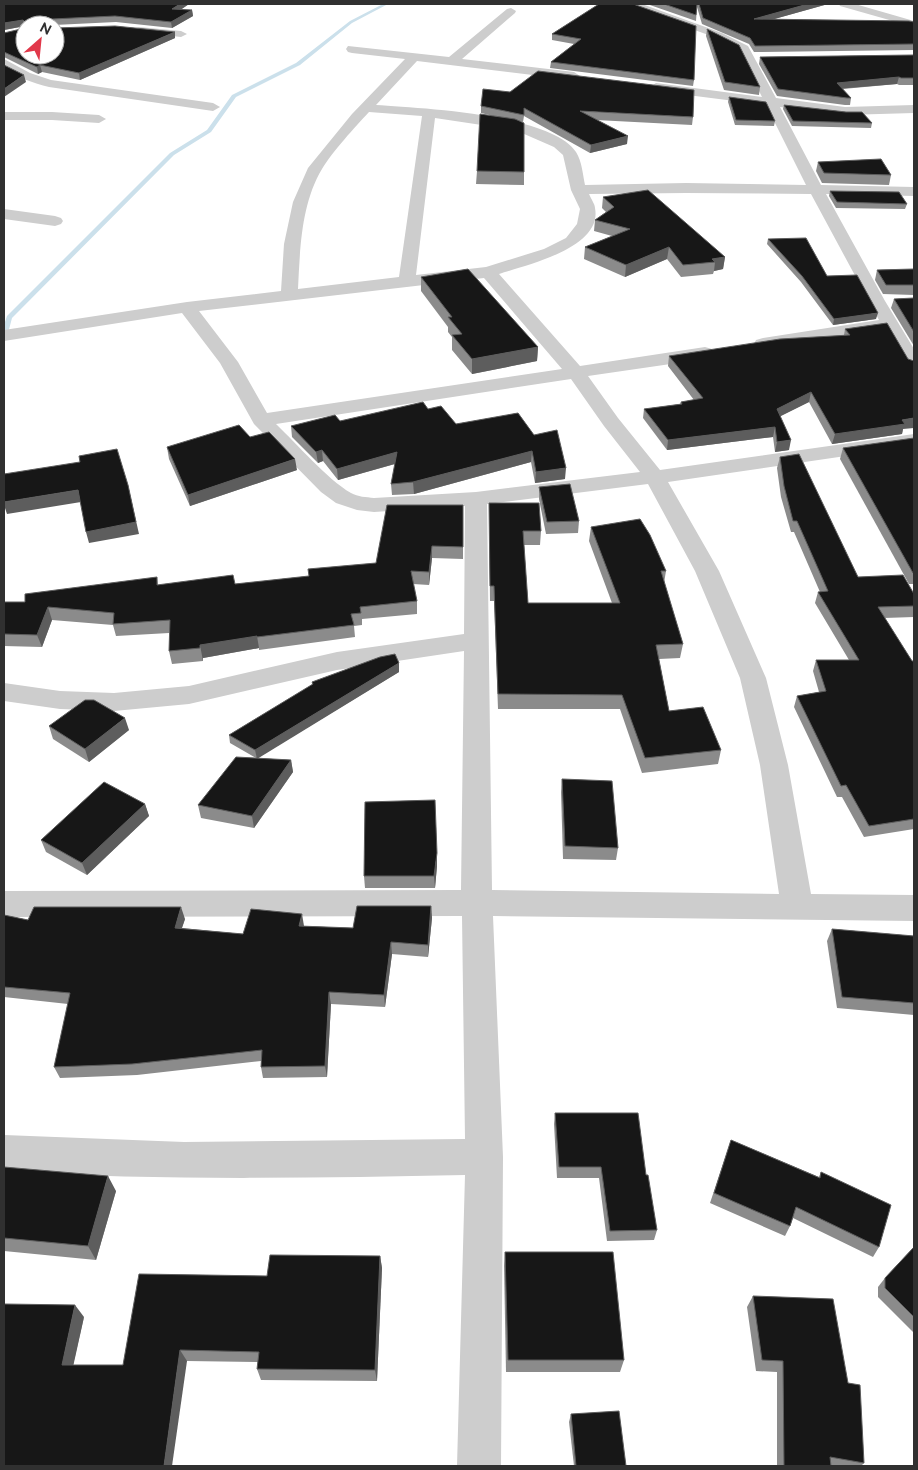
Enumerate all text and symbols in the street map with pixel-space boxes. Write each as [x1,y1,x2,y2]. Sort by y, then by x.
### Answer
north arrow [15,15,65,65]
text: N [38,19,54,38]

